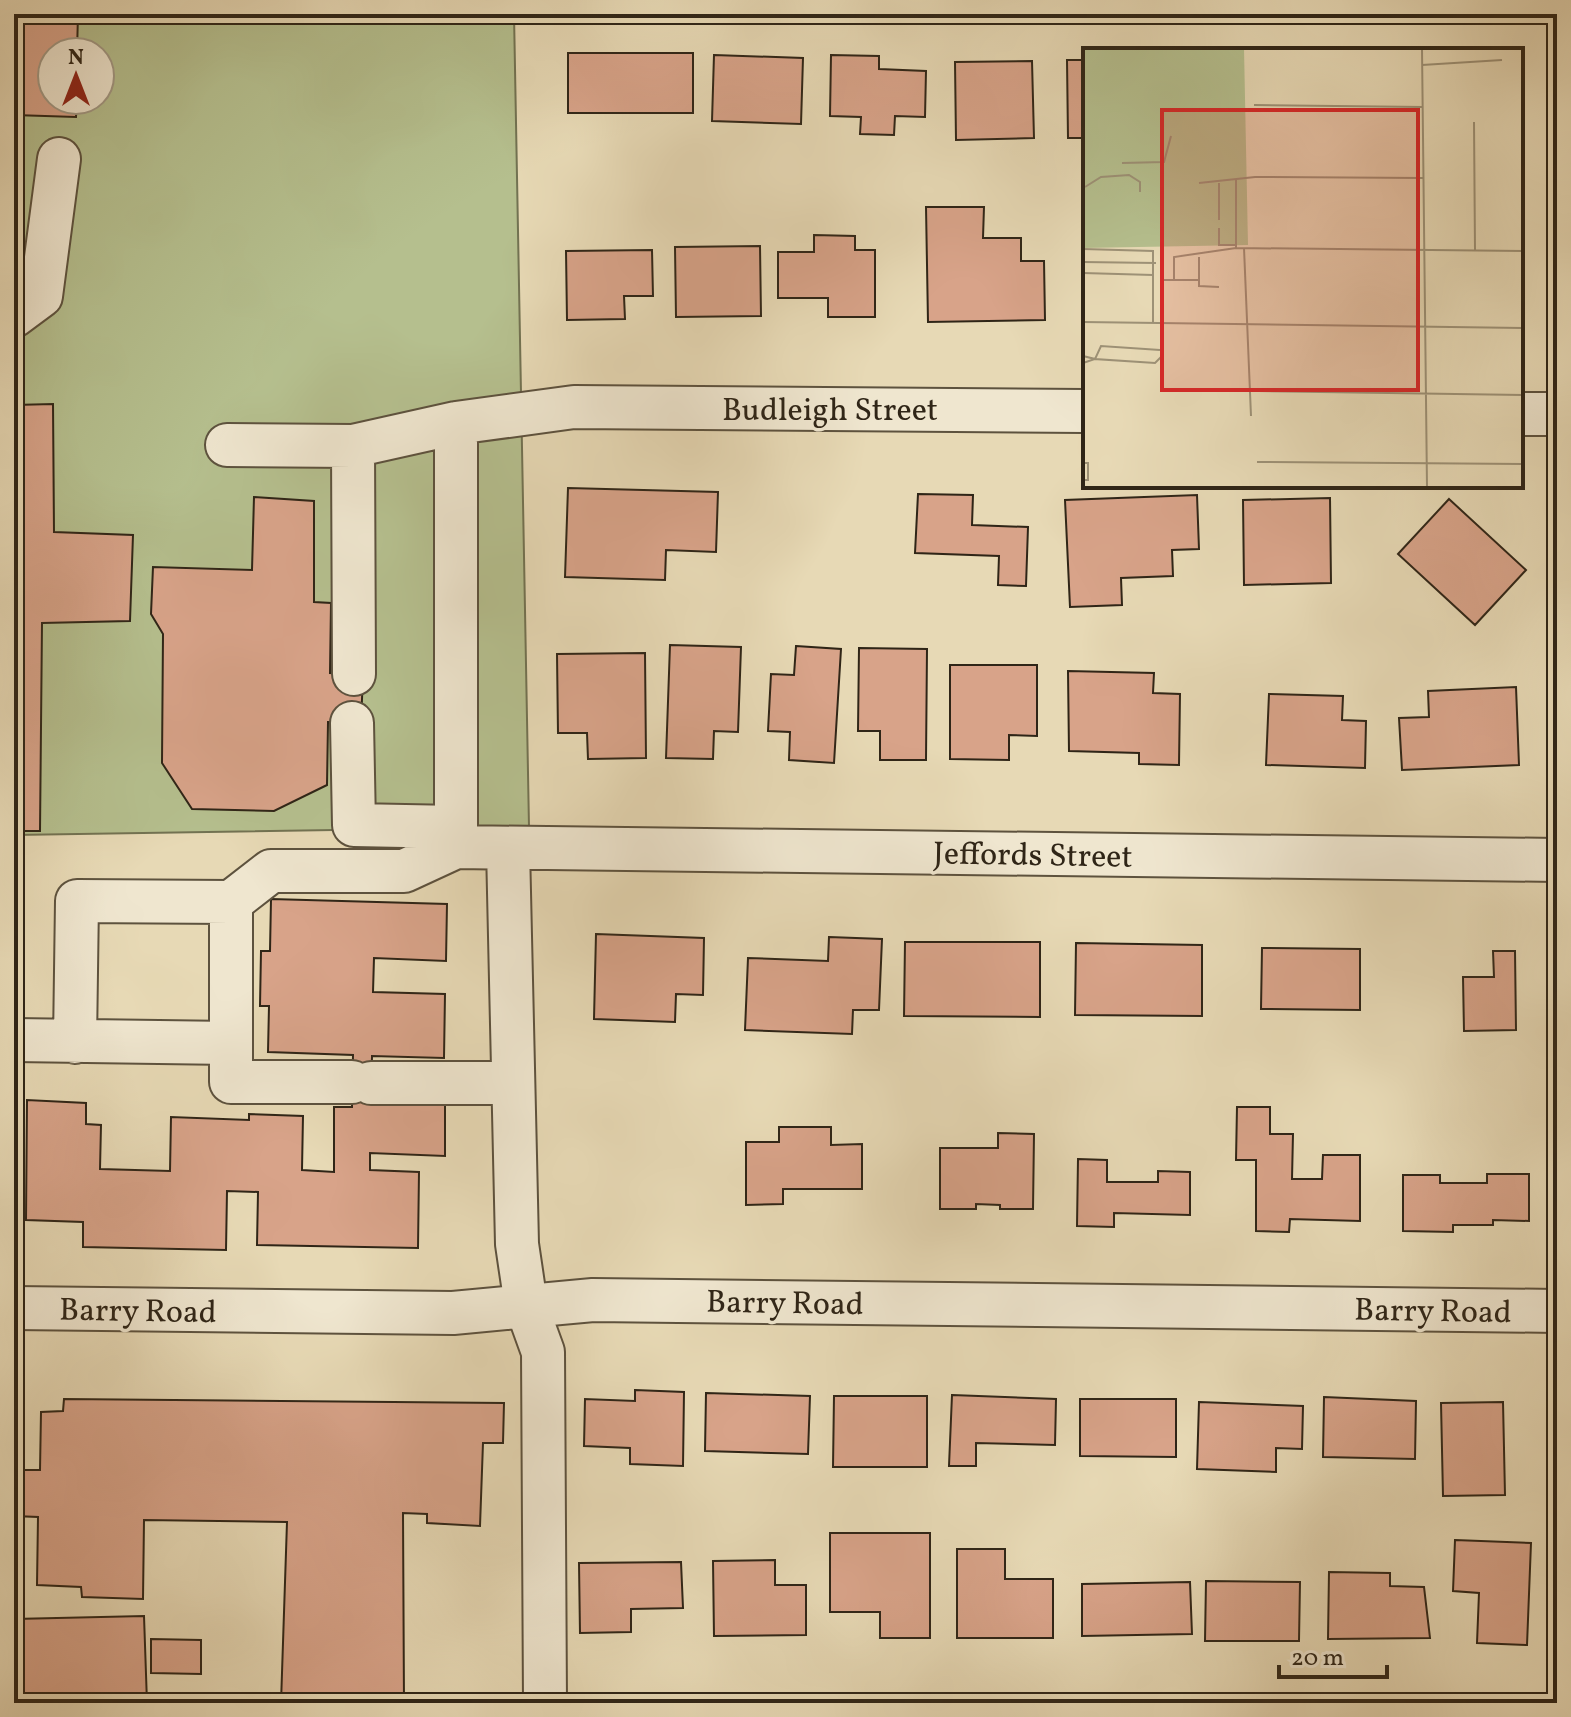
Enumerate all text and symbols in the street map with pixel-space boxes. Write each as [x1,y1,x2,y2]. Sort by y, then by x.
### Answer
north arrow [36,36,116,116]
text: N [68,43,84,74]
inset map [1083,48,1523,488]
street label: Budleigh Street [722,390,938,434]
street label: Jeffords Street [933,833,1133,881]
street label: Barry Road [706,1282,864,1328]
street label: Barry Road [59,1290,217,1336]
street label: Barry Road [1354,1290,1512,1336]
scale bar [1279,1629,1387,1679]
text: 20 m [1291,1642,1344,1676]

